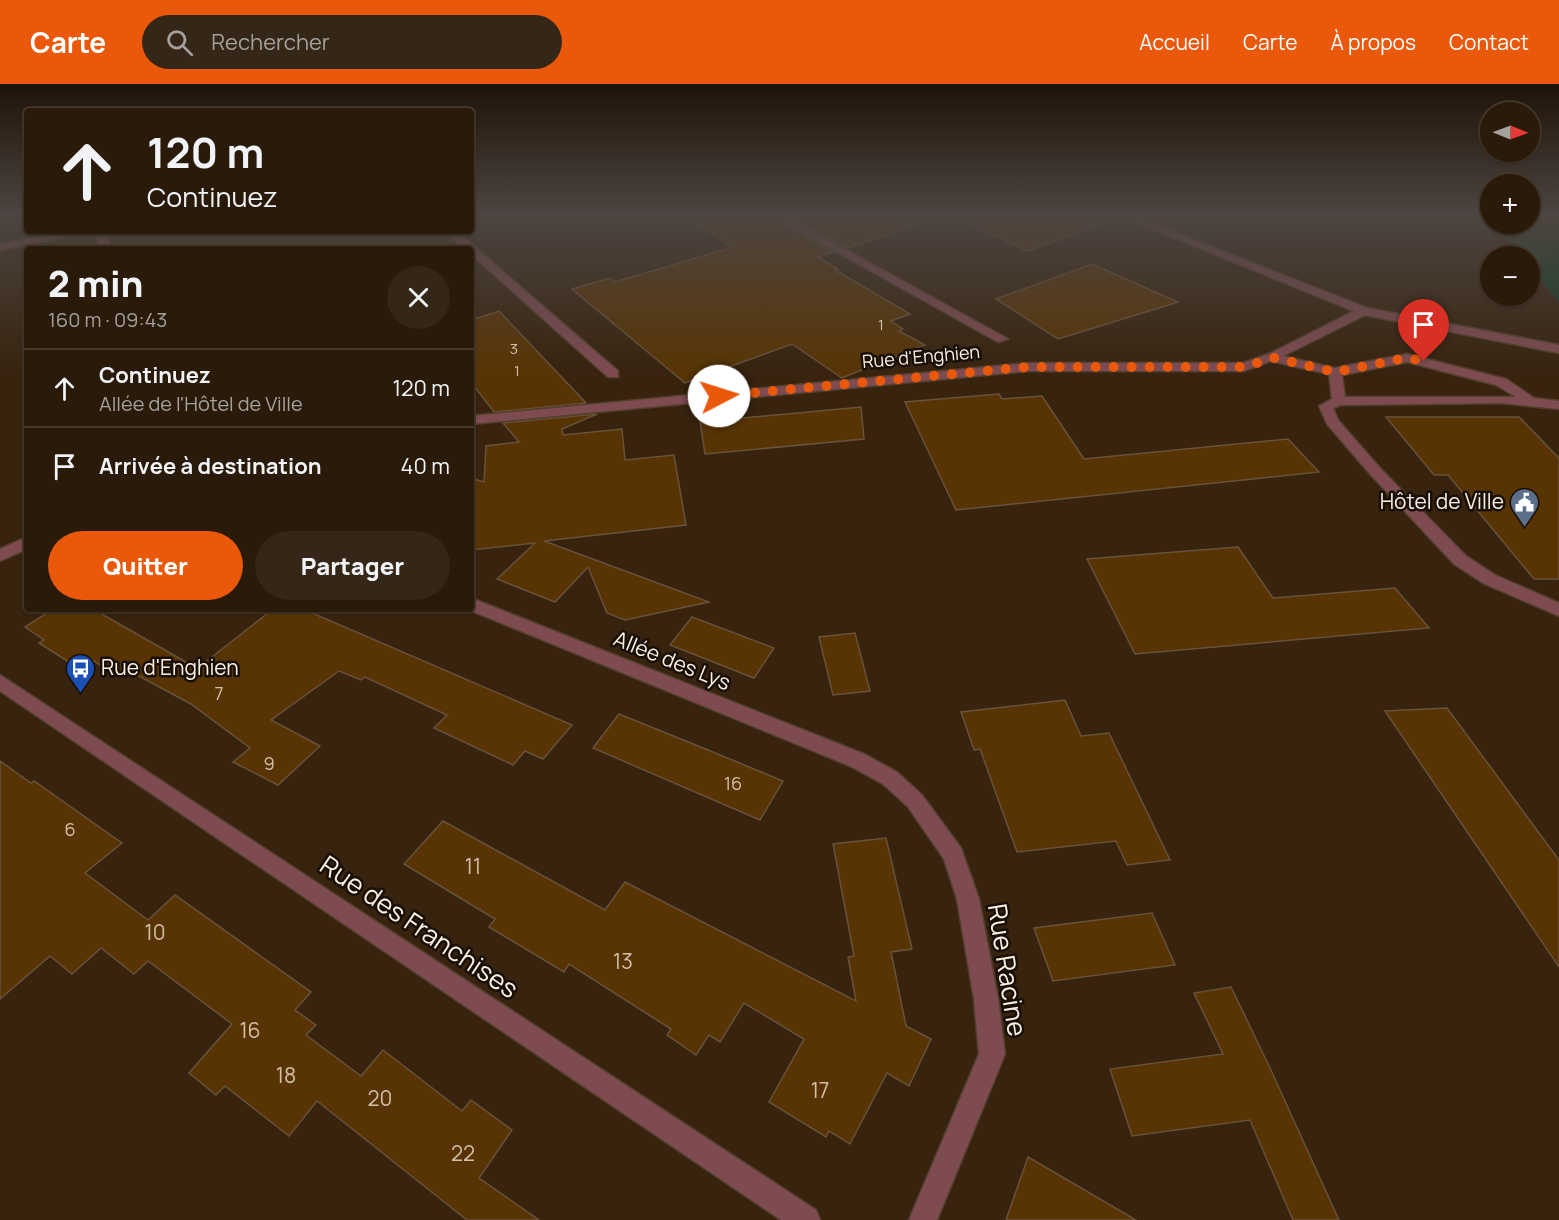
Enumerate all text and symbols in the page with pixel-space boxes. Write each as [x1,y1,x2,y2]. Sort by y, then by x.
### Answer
search box [142,15,562,69]
text: Carte [30,23,106,61]
icon: search [163,26,196,59]
text: Rechercher [211,27,330,57]
text: Accueil [1139,28,1210,56]
text: Carte [1243,28,1297,56]
text: À propos [1330,28,1416,56]
text: Contact [1449,28,1529,56]
north arrow [1480,102,1540,162]
map controls [1480,102,1540,306]
text: 120 m [147,123,264,181]
icon: ahead [48,132,126,210]
button: + [1480,174,1540,234]
text: Continuez [147,178,278,215]
button: − [1480,246,1540,306]
text: 2 min [48,259,143,308]
button: close [387,266,450,329]
pin [1398,299,1449,361]
text: 160 m · 09:43 [48,306,167,333]
icon: arrive [1407,308,1440,341]
house number: 1 [878,314,884,335]
house number: 3 [510,338,518,359]
street label: Rue d'Enghien [861,339,981,373]
text: Continuez [99,360,211,390]
house number: 1 [514,360,520,381]
position arrow [687,364,751,428]
icon: ahead [48,372,81,405]
text: 120 m [392,373,450,403]
text: Allée de l'Hôtel de Ville [99,390,303,417]
icon: arrive [48,450,81,483]
text: Arrivée à destination [99,451,322,481]
text: 40 m [401,451,450,481]
public building icon: Hôtel de Ville [1509,486,1541,528]
place label: Hôtel de Ville [1380,487,1504,515]
button: Quitter [48,531,243,600]
button: Partager [255,531,450,600]
street label: Allée des Lys [610,624,735,696]
bus stop icon: Rue d'Enghien [64,652,96,694]
place label: Rue d'Enghien [101,653,239,681]
house number: 7 [214,681,224,705]
house number: 9 [263,751,275,775]
house number: 16 [724,771,742,795]
house number: 6 [64,817,76,841]
street label: Rue des Franchises [313,846,526,1006]
house number: 11 [465,852,481,880]
street label: Rue Racine [980,901,1036,1039]
house number: 10 [145,918,166,946]
house number: 13 [613,947,633,975]
house number: 16 [239,1016,261,1044]
house number: 18 [276,1061,296,1089]
house number: 17 [811,1076,829,1104]
house number: 20 [368,1084,392,1112]
house number: 22 [451,1139,475,1167]

